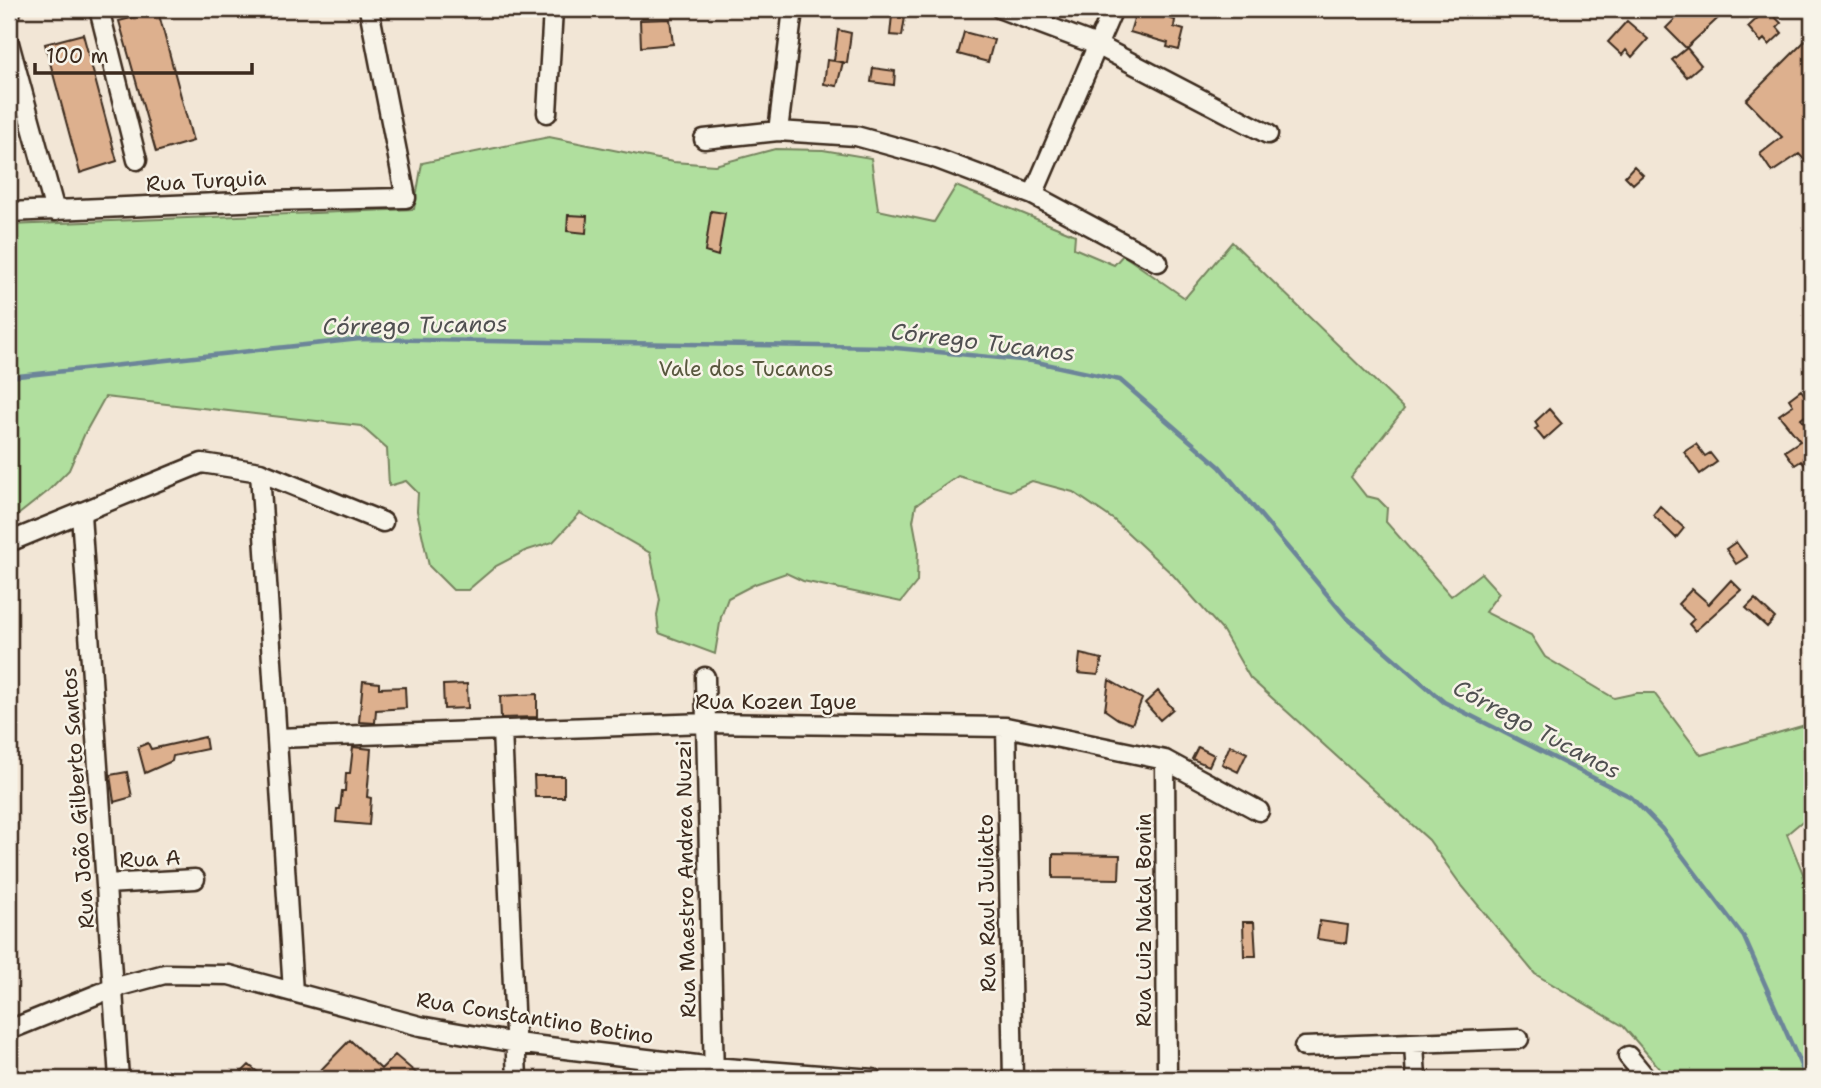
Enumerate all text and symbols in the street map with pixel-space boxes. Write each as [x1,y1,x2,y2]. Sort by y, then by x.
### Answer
scale bar [35,32,252,76]
text: 100 m [46,42,109,70]
street label: Rua Turquia [145,164,267,198]
water label: Córrego Tucanos [322,308,508,342]
water label: Córrego Tucanos [889,316,1077,368]
park label: Vale dos Tucanos [658,355,834,383]
street label: Rua João Gilberto Santos [55,666,101,930]
water label: Córrego Tucanos [1448,672,1626,786]
street label: Rua Kozen Igue [695,688,857,716]
street label: Rua Maestro Andrea Nuzzi [670,740,702,1018]
street label: Rua Luiz Natal Bonin [1130,813,1158,1027]
street label: Rua Raul Juliatto [971,814,1003,992]
street label: Rua A [119,843,181,875]
street label: Rua Constantino Botino [414,985,656,1051]

